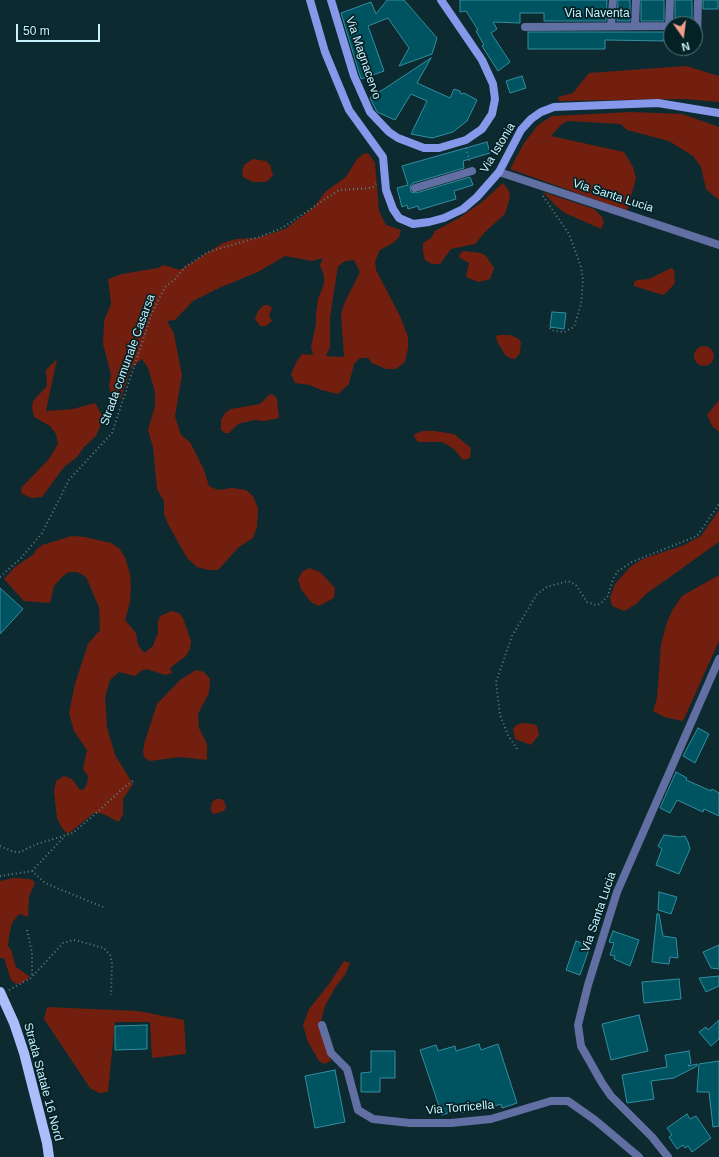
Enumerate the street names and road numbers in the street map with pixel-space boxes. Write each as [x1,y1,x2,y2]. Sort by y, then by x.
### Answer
street label: Via Naventa [564,7,630,21]
street label: Via Magnacervo [342,15,384,101]
street label: Via Istonia [477,120,519,176]
street label: Via Santa Lucia [571,176,655,216]
street label: Strada comunale Casarsa [98,292,158,428]
street label: Via Santa Lucia [579,870,619,954]
street label: Strada Statale 16 Nord [20,1021,66,1143]
street label: Via Torricella [425,1098,495,1118]

